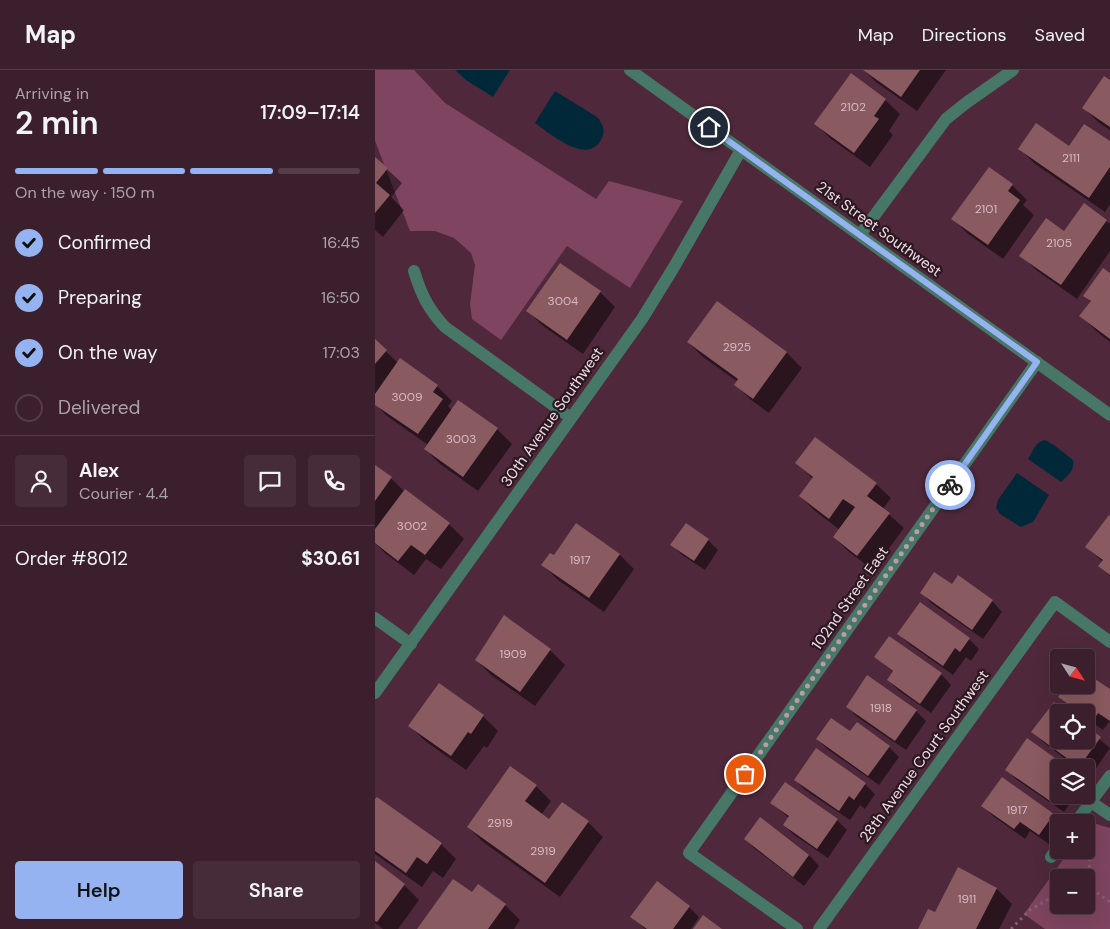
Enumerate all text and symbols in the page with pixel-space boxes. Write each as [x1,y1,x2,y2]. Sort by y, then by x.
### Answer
text: Map [25,19,76,50]
text: Map [858,23,894,47]
text: Directions [922,23,1007,47]
text: Saved [1035,23,1085,47]
text: Arriving in [15,83,89,104]
house number: 2102 [840,99,866,115]
text: 17:09–17:14 [260,100,360,125]
text: 2 min [15,102,99,144]
pin [688,106,730,148]
icon: home [695,113,723,141]
house number: 2111 [1062,150,1080,166]
street label: 21st Street Southwest [812,177,946,281]
text: On the way · 150 m [15,182,155,203]
house number: 2101 [975,201,997,217]
icon: check [15,229,43,257]
text: Confirmed [58,230,151,255]
text: 16:45 [322,232,360,253]
house number: 2105 [1046,235,1072,251]
icon: check [15,284,43,312]
text: Preparing [58,285,142,310]
text: 16:50 [321,287,360,308]
house number: 3004 [548,293,578,309]
icon: check [15,339,43,367]
house number: 2925 [723,339,751,355]
text: On the way [58,340,158,365]
text: 17:03 [323,342,360,363]
street label: 30th Avenue Southwest [496,343,608,491]
house number: 3009 [391,389,423,405]
text: Delivered [58,395,140,420]
house number: 3003 [446,431,476,447]
button: person [15,455,67,507]
button: chat [244,455,296,507]
button: phone [308,455,360,507]
text: Alex [79,458,119,483]
courier [925,460,975,510]
icon: bike [936,471,964,499]
text: Courier · 4.4 [79,483,168,504]
house number: 3002 [397,518,427,534]
street label: 102nd Street East [807,542,893,654]
text: Order #8012 [15,546,128,571]
text: $30.61 [301,546,360,571]
house number: 1917 [569,552,591,568]
house number: 1909 [499,646,527,662]
north arrow [1050,649,1095,694]
map controls [1050,649,1095,914]
street label: 28th Avenue Court Southwest [855,666,993,846]
house number: 1918 [870,700,892,716]
button: locate [1050,704,1095,749]
pin [724,753,766,795]
button: layers [1050,759,1095,804]
icon: bag [731,760,759,788]
house number: 1917 [1006,802,1028,818]
button: + [1050,814,1095,859]
house number: 2919 [487,815,513,831]
house number: 2919 [530,843,556,859]
button: Help [15,861,183,919]
button: Share [193,861,360,919]
button: − [1050,869,1095,914]
house number: 1911 [958,891,976,907]

